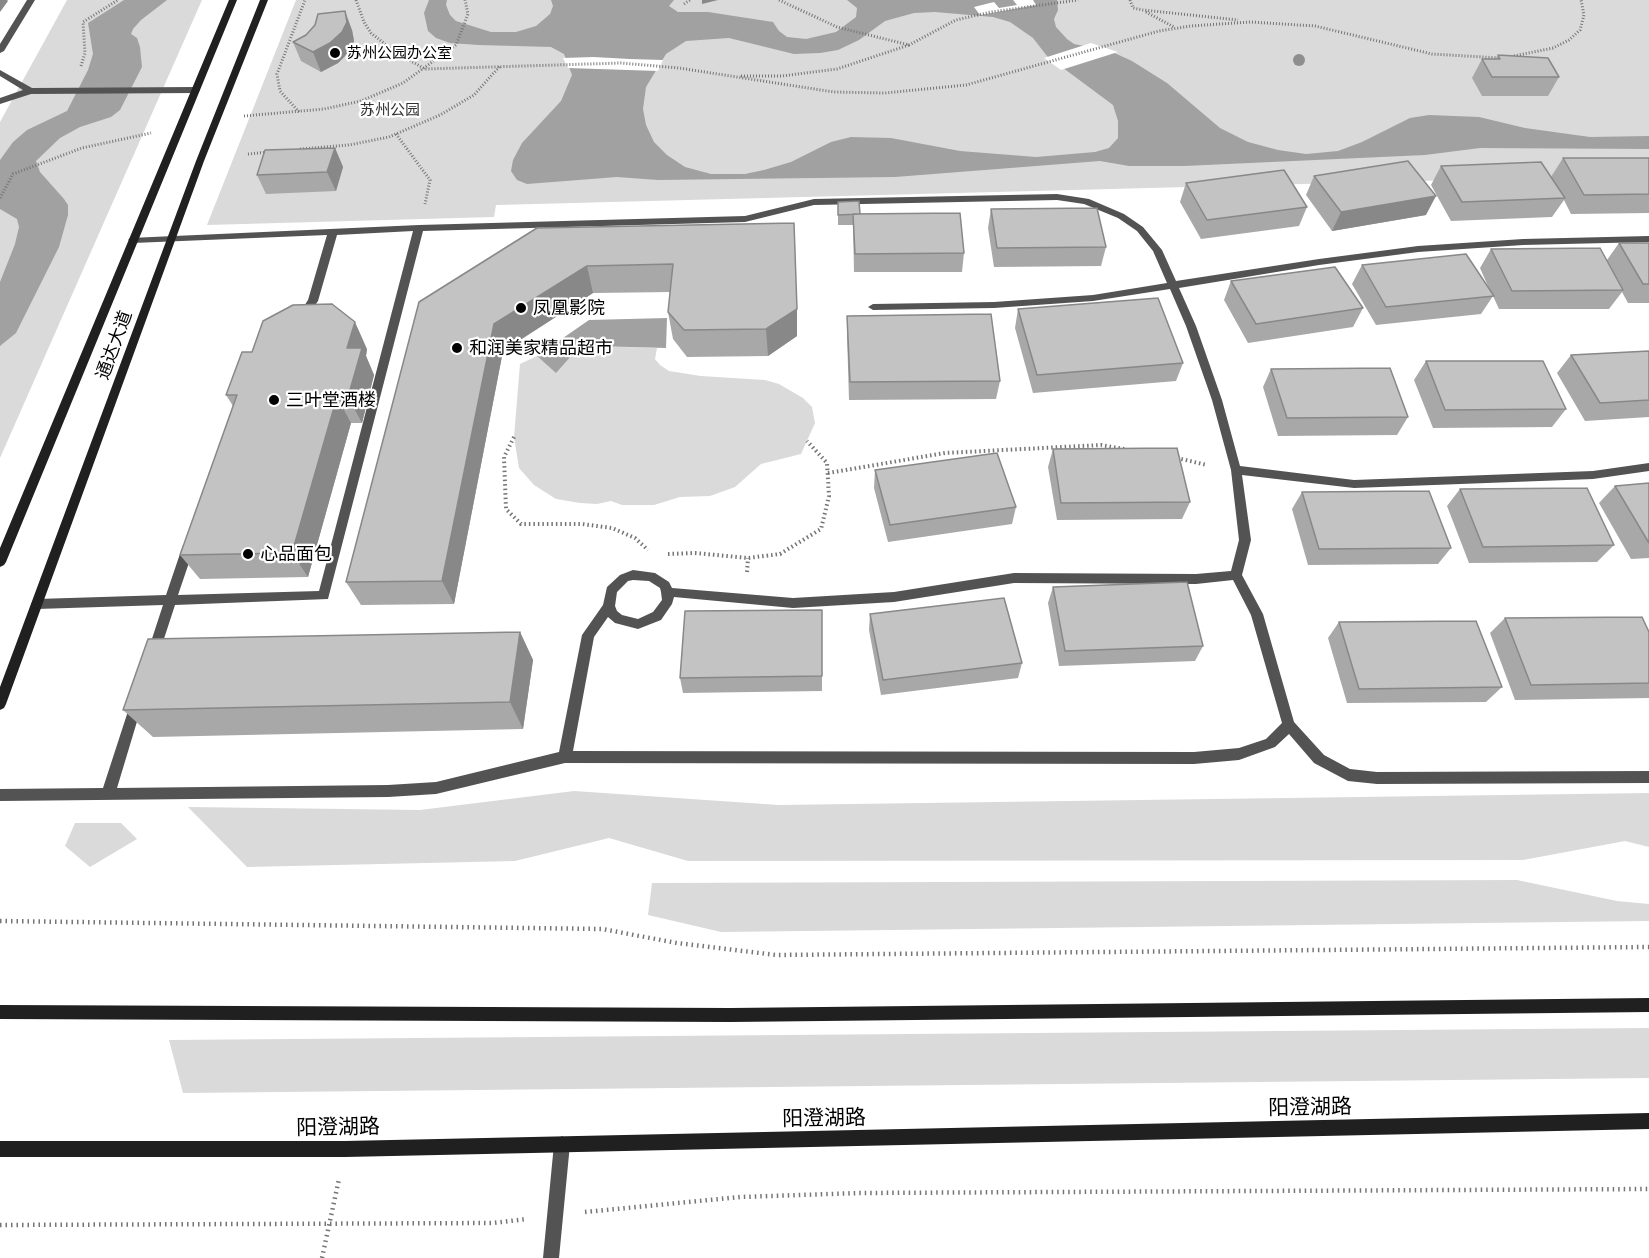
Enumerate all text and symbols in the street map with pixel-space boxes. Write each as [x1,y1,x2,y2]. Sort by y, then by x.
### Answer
place label: 苏州公园办公室 [347,44,452,62]
marker: 苏州公园办公室 [328,46,342,60]
park label: 苏州公园 [360,101,420,119]
place label: 凤凰影院 [533,297,605,319]
marker: 凤凰影院 [514,301,528,315]
street label: 通达大道 [92,307,136,383]
place label: 和润美家精品超市 [469,337,613,359]
marker: 和润美家精品超市 [450,341,464,355]
place label: 三叶堂酒楼 [286,389,376,411]
marker: 三叶堂酒楼 [267,393,281,407]
place label: 心品面包 [260,543,332,565]
marker: 心品面包 [241,547,255,561]
street label: 阳澄湖路 [1268,1094,1352,1120]
street label: 阳澄湖路 [782,1105,866,1131]
street label: 阳澄湖路 [296,1114,380,1140]

